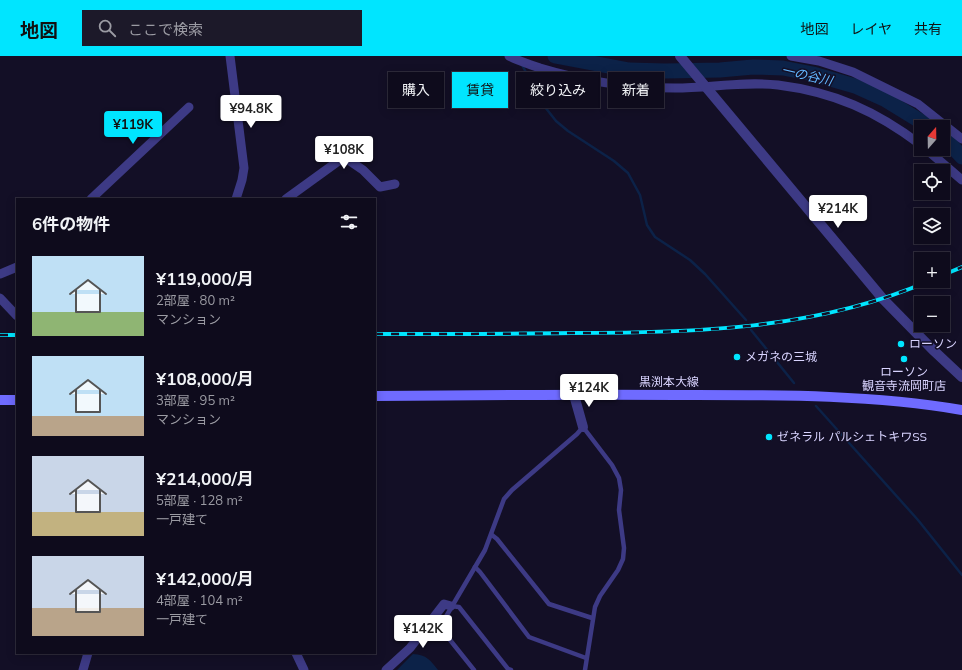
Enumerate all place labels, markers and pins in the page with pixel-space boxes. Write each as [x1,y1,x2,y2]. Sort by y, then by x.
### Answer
pin: ¥94.8K [218,95,284,129]
pin: ¥119K [105,111,161,145]
pin: ¥108K [316,136,372,170]
pin: ¥214K [810,195,866,229]
place label: ローソン [909,336,957,351]
marker: ローソン [896,339,906,349]
place label: メガネの三城 [745,349,817,364]
marker: メガネの三城 [732,352,742,362]
marker: ローソン 観音寺流岡町店 [899,354,909,364]
place label: ローソン 観音寺流岡町店 [862,364,946,393]
pin: ¥124K [561,374,617,408]
place label: ゼネラル パルシェトキワSS [777,429,927,444]
marker: ゼネラル パルシェトキワSS [764,432,774,442]
pin: ¥142K [395,615,451,649]

